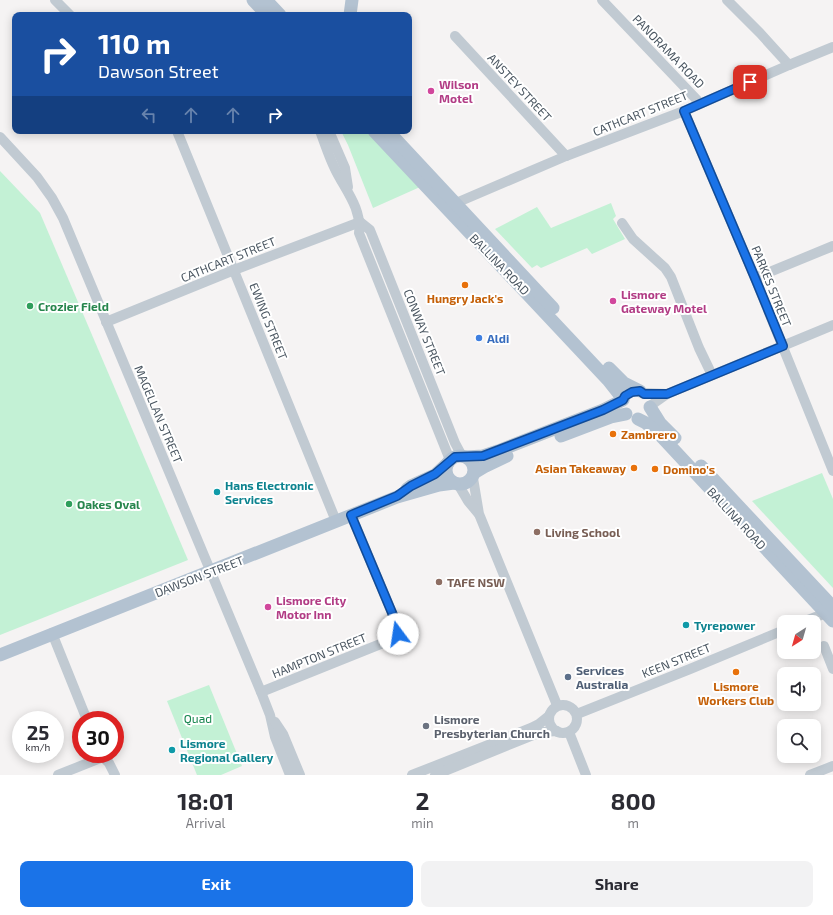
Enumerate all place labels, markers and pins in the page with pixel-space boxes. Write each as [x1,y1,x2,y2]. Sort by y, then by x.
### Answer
pin [733,65,767,99]
place label: Wilson Motel [439,77,479,105]
marker: Wilson Motel [426,86,436,96]
marker: Hungry Jack's [460,280,470,290]
place label: Lismore Gateway Motel [621,287,707,316]
place label: Hungry Jack's [427,291,503,306]
marker: Lismore Gateway Motel [608,296,618,306]
place label: Crozier Field [38,299,109,313]
marker: Crozier Field [25,301,35,311]
place label: Aldi [487,331,509,345]
marker: Aldi [474,333,484,343]
place label: Zambrero [621,427,676,441]
marker: Zambrero [608,429,618,439]
place label: Asian Takeaway [535,461,626,476]
place label: Domino's [663,462,715,476]
marker: Asian Takeaway [629,463,639,473]
marker: Domino's [650,464,660,474]
place label: Hans Electronic Services [225,478,314,506]
marker: Hans Electronic Services [212,487,222,497]
place label: Oakes Oval [77,497,140,511]
marker: Oakes Oval [64,499,74,509]
place label: Living School [545,525,620,539]
marker: Living School [532,527,542,537]
place label: TAFE NSW [447,575,505,589]
marker: TAFE NSW [434,577,444,587]
place label: Lismore City Motor Inn [276,593,346,621]
marker: Lismore City Motor Inn [263,602,273,612]
place label: Tyrepower [694,618,755,633]
marker: Tyrepower [681,620,691,630]
place label: Services Australia [576,663,628,691]
marker: Lismore Workers Club [731,667,741,677]
marker: Services Australia [563,672,573,682]
place label: Lismore Workers Club [698,679,774,707]
place label: Lismore Presbyterian Church [434,712,550,741]
marker: Lismore Presbyterian Church [421,721,431,731]
place label: Lismore Regional Gallery [180,736,274,765]
marker: Lismore Regional Gallery [167,745,177,755]

